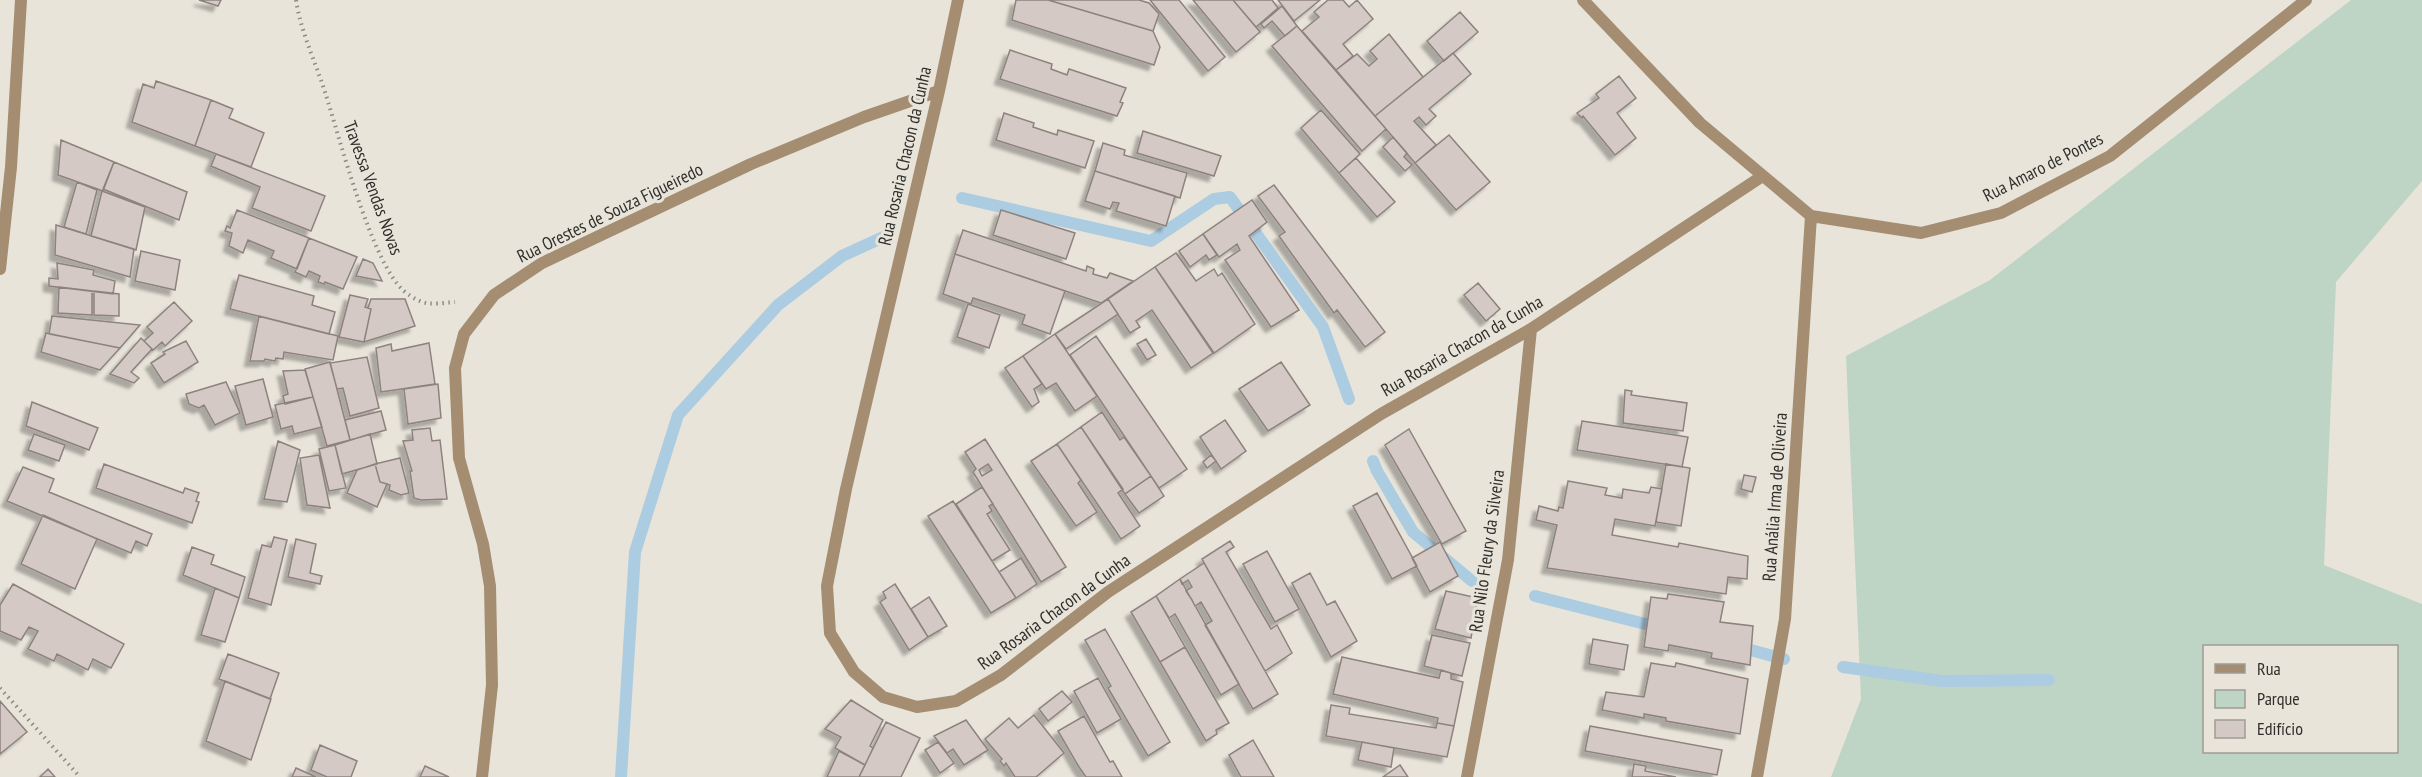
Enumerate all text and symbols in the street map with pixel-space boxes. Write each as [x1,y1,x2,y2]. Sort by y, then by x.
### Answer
street label: Rua Rosaria Chacon da Cunha [873,64,936,248]
street label: Travessa Vendas Novas [339,118,408,258]
street label: Rua Amaro de Pontes [1979,126,2107,207]
street label: Rua Orestes de Souza Figueiredo [513,157,707,268]
street label: Rua Rosaria Chacon da Cunha [1377,290,1547,401]
street label: Rua Anália Irma de Oliveira [1757,412,1792,582]
street label: Rua Nilo Fleury da Silveira [1464,468,1509,634]
street label: Rua Rosaria Chacon da Cunha [973,549,1134,675]
legend [2203,645,2398,753]
text: Rua [2257,657,2281,680]
text: Parque [2257,687,2300,710]
text: Edifício [2257,717,2303,740]

